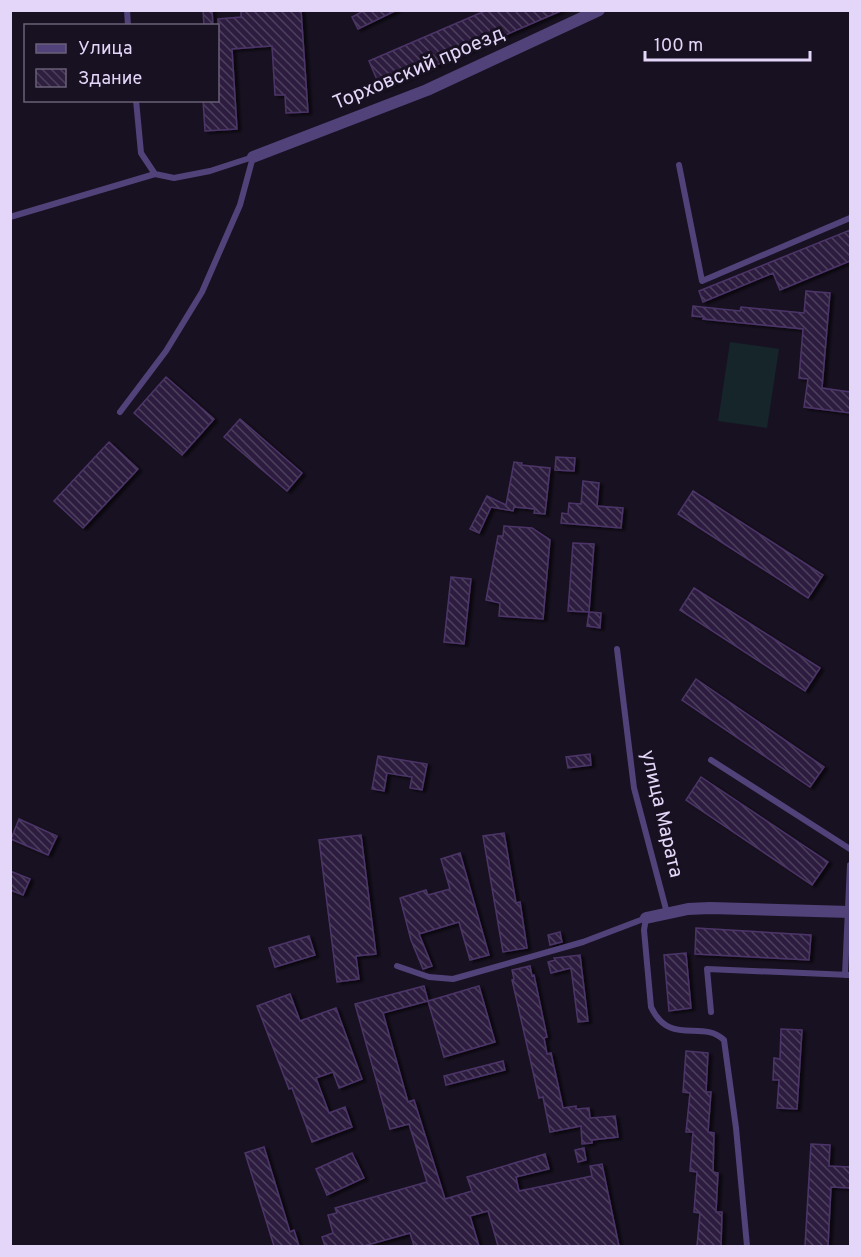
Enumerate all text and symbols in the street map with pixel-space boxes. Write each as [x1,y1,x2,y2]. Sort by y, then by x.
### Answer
street label: Торховский проезд [329,21,509,117]
legend [24,24,219,102]
scale bar [645,24,810,62]
text: 100 m [654,35,703,58]
text: Улица [78,38,132,61]
text: Здание [78,68,142,91]
street label: улица Марата [634,748,688,880]

